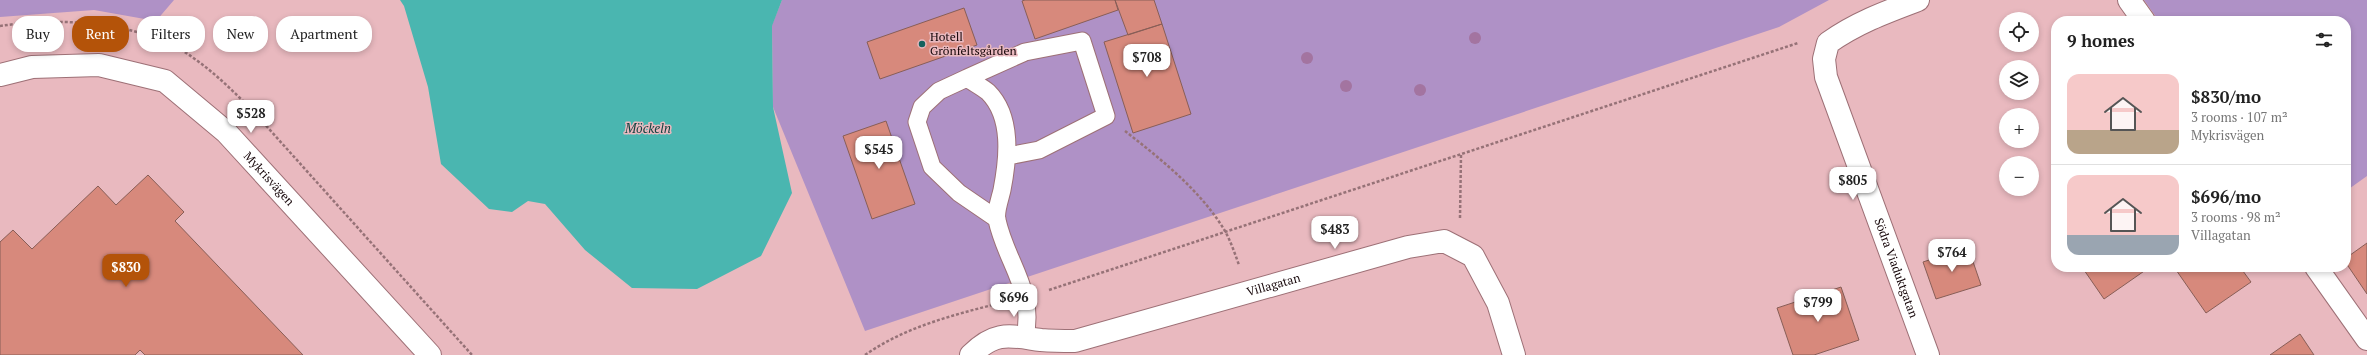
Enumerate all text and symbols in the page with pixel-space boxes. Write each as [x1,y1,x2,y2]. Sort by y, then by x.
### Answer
map controls [1999,12,2039,196]
button: locate [1999,12,2039,52]
chip: Buy [12,16,64,52]
chip: Rent [72,16,129,52]
chip: Filters [137,16,205,52]
chip: New [213,16,268,52]
chip: Apartment [276,16,372,52]
place label: Hotell Grönfeltsgården [930,29,1017,58]
text: 9 homes [2067,29,2135,52]
icon: filters [2313,29,2335,51]
marker: Hotell Grönfeltsgården [917,39,927,49]
pin: $708 [1123,44,1171,78]
text: $708 [1132,48,1162,66]
button: layers [1999,60,2039,100]
text: $830/mo [2191,85,2261,108]
icon: home [2099,90,2147,138]
pin: $528 [227,100,275,134]
text: $528 [236,104,266,122]
button: + [1999,108,2039,148]
text: 3 rooms · 107 m² [2191,108,2288,126]
water label: Möckeln [624,119,671,137]
text: Mykrisvägen [2191,126,2264,144]
pin: $545 [855,136,903,170]
text: $545 [864,140,894,158]
street label: Mykrisvägen [241,148,298,209]
button: − [1999,156,2039,196]
pin: $805 [1829,167,1877,201]
text: $805 [1838,171,1868,189]
text: $696/mo [2191,185,2261,208]
icon: home [2099,191,2147,239]
text: 3 rooms · 98 m² [2191,208,2281,226]
pin: $483 [1311,216,1359,250]
street label: Södra Viaduktgatan [1871,216,1922,320]
text: $483 [1320,220,1350,238]
text: Villagatan [2191,226,2251,244]
pin: $764 [1928,239,1976,273]
text: $764 [1937,243,1967,261]
pin: $830 [102,254,150,288]
text: $830 [111,258,141,276]
street label: Villagatan [1245,270,1302,299]
pin: $696 [990,284,1038,318]
text: $696 [999,288,1029,306]
pin: $799 [1794,289,1842,323]
text: $799 [1803,293,1833,311]

